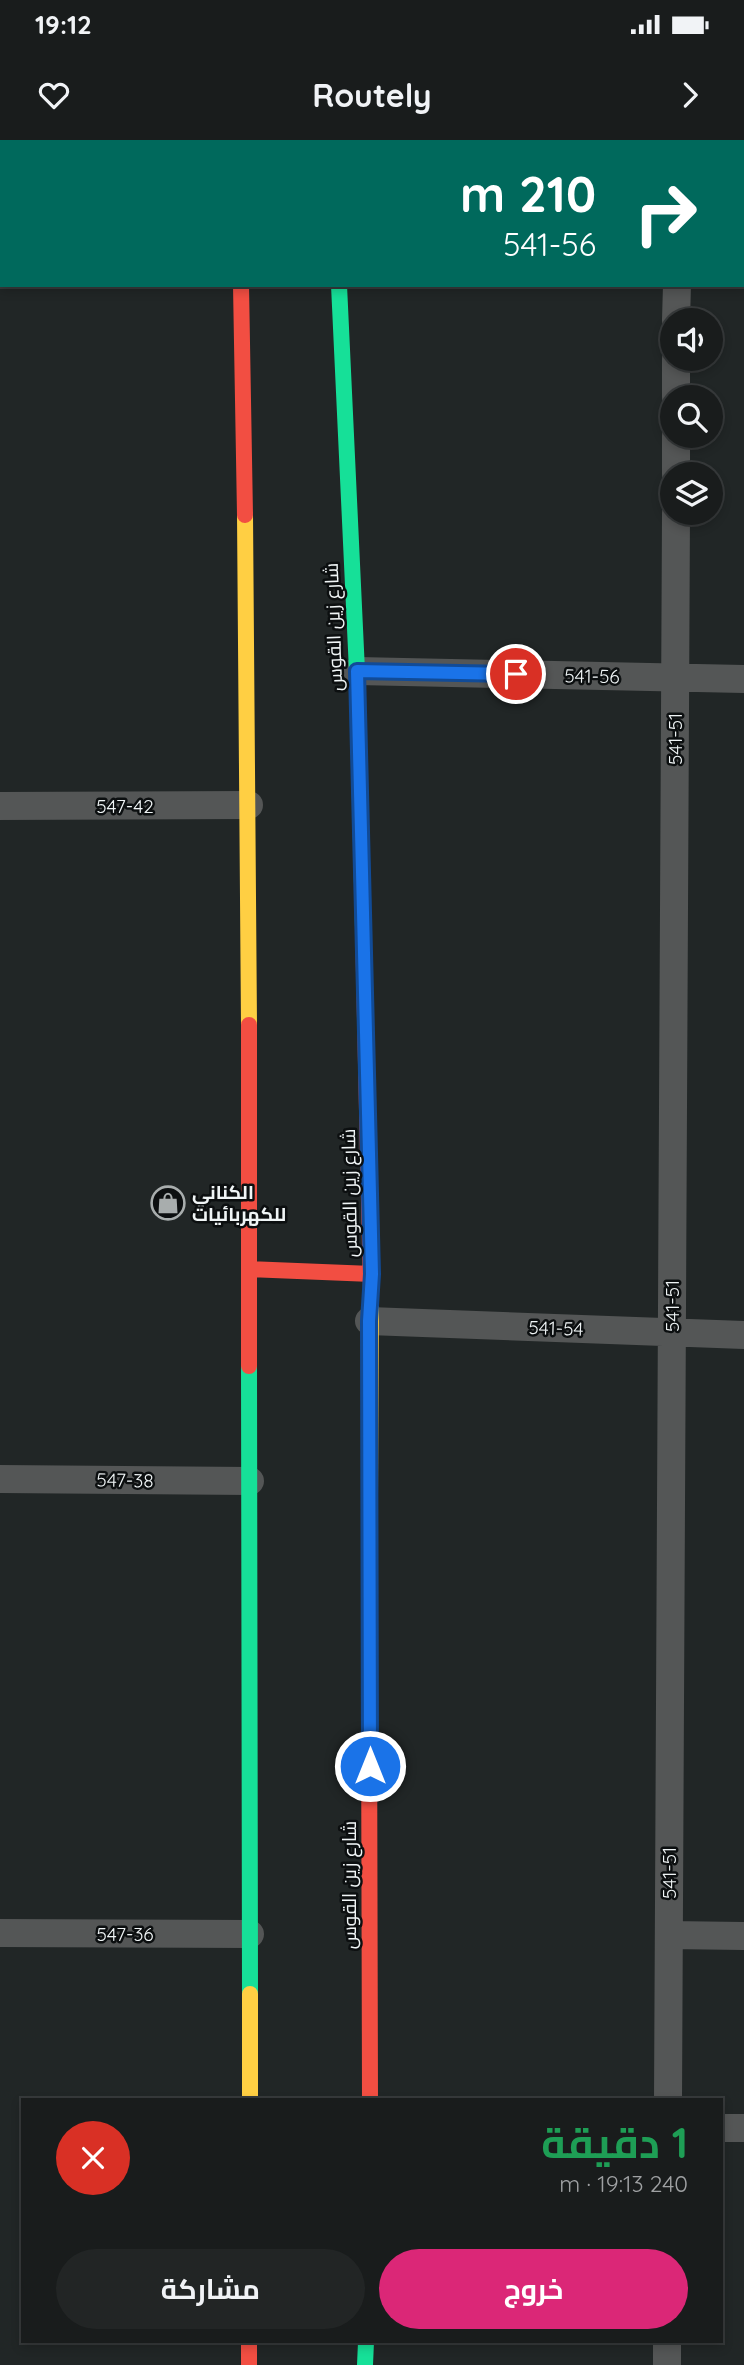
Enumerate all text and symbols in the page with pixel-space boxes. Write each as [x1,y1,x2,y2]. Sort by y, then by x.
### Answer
text: 19:12 [35,8,92,41]
text: Routely [312,75,432,115]
icon: heart [35,76,73,114]
icon: forward [671,76,709,114]
text: 210 m [460,163,596,224]
icon: right [620,168,711,259]
text: 541-56 [503,224,596,264]
map controls [660,308,723,525]
button: sound [660,308,723,371]
button: search [660,385,723,448]
button: layers [660,462,723,525]
street label: شارع زين القوس [319,562,349,692]
pin [486,644,546,704]
icon: arrive [497,655,535,693]
street label: 541-56 [564,664,620,688]
street label: 541-51 [663,713,687,765]
street label: 547-42 [96,794,154,818]
street label: شارع زين القوس [336,1128,364,1257]
place label: الكناني للكهربائيات [192,1180,286,1226]
shop icon: الكناني للكهربائيات [149,1184,187,1222]
street label: 541-51 [660,1280,684,1332]
street label: 541-54 [528,1315,584,1341]
street label: 547-38 [96,1468,154,1492]
position arrow [333,1729,407,1803]
street label: شارع زين القوس [337,1821,363,1949]
street label: 541-51 [657,1847,681,1899]
street label: 547-36 [96,1922,154,1946]
text: 1 دقيقة [541,2116,688,2169]
button: close [56,2121,130,2195]
text: 240 m · 19:13 [559,2169,688,2198]
button: مشاركة [56,2249,365,2329]
button: خروج [379,2249,688,2329]

